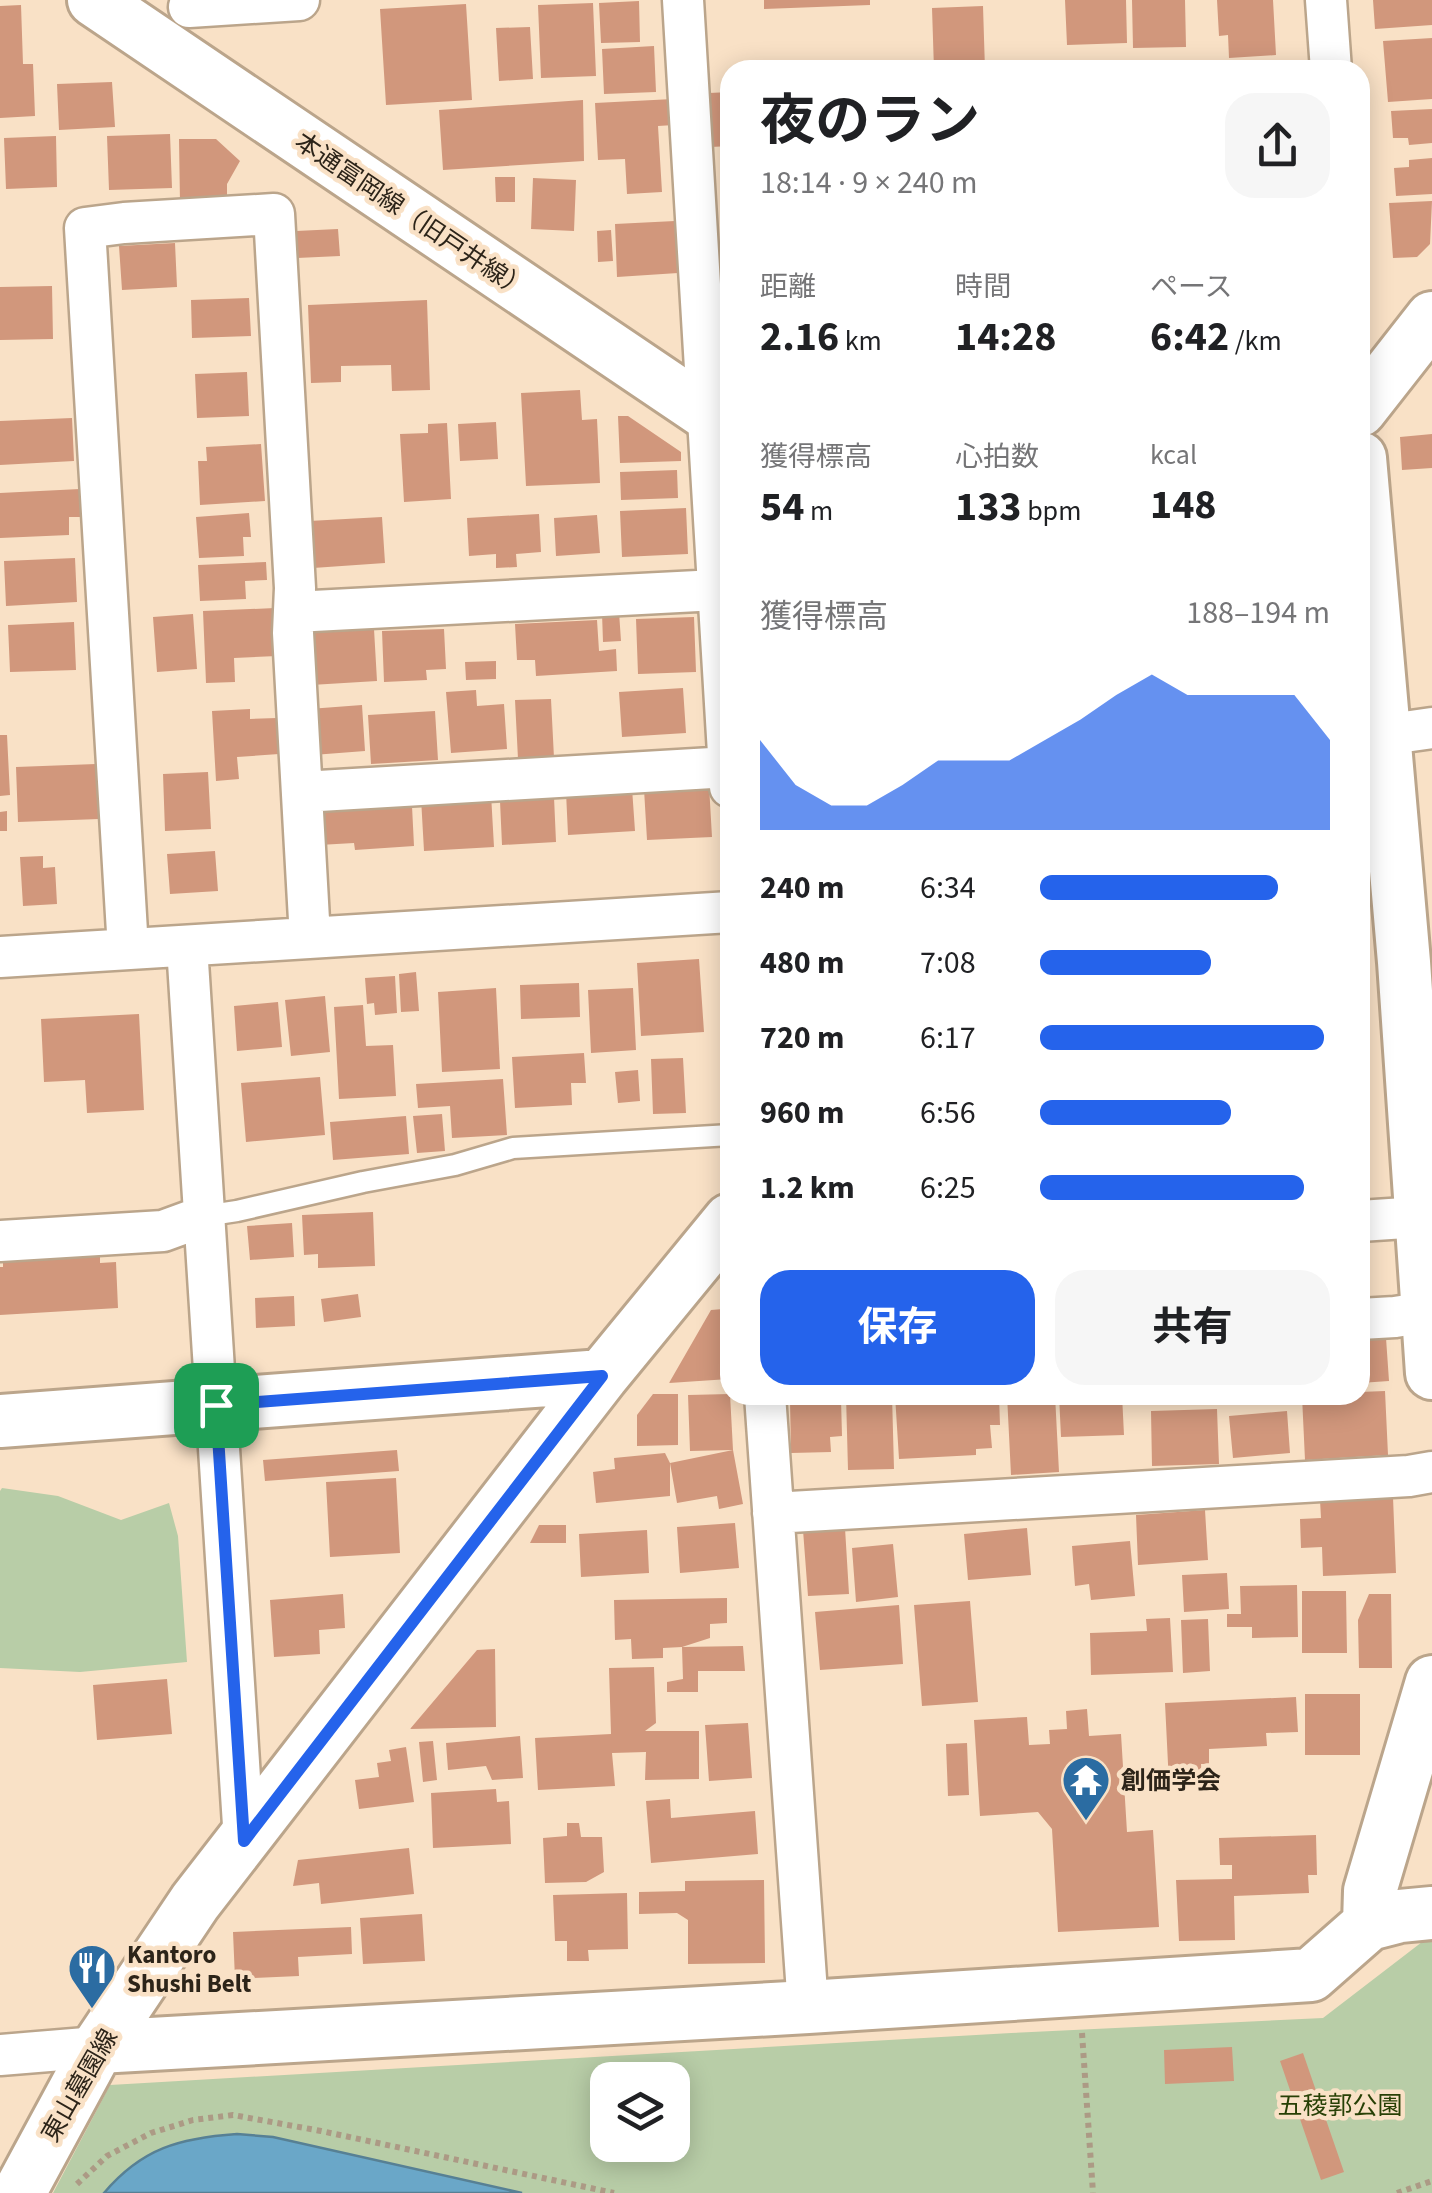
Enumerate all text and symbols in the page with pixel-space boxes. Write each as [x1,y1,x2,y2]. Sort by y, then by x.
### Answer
text: 夜のラン [760,83,980,161]
button: share [1225,93,1330,198]
street label: 本通富岡線（旧戸井線） [287,124,536,308]
text: 18:14 · 9 × 240 m [760,160,978,206]
text: 距離 [760,267,816,307]
text: 時間 [955,267,1011,307]
text: ペース [1150,267,1233,307]
text: 2.16 [760,307,839,367]
text: 14:28 [955,307,1056,367]
text: 6:42 [1150,307,1229,367]
text: km [839,321,882,361]
text: /km [1229,321,1282,361]
text: kcal [1150,435,1197,475]
text: 獲得標高 [760,437,872,477]
text: 心拍数 [955,437,1039,477]
text: 148 [1150,475,1217,535]
text: 54 [760,477,804,537]
text: 133 [955,477,1022,537]
text: m [804,491,833,531]
text: bpm [1022,491,1081,531]
text: 188–194 m [1186,590,1330,636]
text: 獲得標高 [760,594,888,640]
text: 240 m [760,865,845,911]
text: 6:34 [920,865,976,911]
text: 480 m [760,940,845,986]
text: 7:08 [920,940,976,986]
text: 720 m [760,1015,845,1061]
text: 6:17 [920,1015,976,1061]
text: 960 m [760,1090,845,1136]
text: 6:56 [920,1090,976,1136]
text: 1.2 km [760,1165,855,1211]
text: 6:25 [920,1165,976,1211]
button: 保存 [760,1270,1035,1385]
button: 共有 [1055,1270,1330,1385]
pin [174,1363,259,1448]
icon: arrive [189,1378,244,1433]
temple icon: 創価学会 [1060,1754,1112,1822]
place label: 創価学会 [1121,1763,1221,1799]
place label: Kantoro Shushi Belt [127,1937,252,2002]
restaurant icon: Kantoro Shushi Belt [66,1942,118,2010]
street label: 東山墓園線 [33,2022,127,2149]
map controls [590,2062,690,2162]
button: layers [590,2062,690,2162]
park label: 五稜郭公園 [1277,2088,1403,2124]

